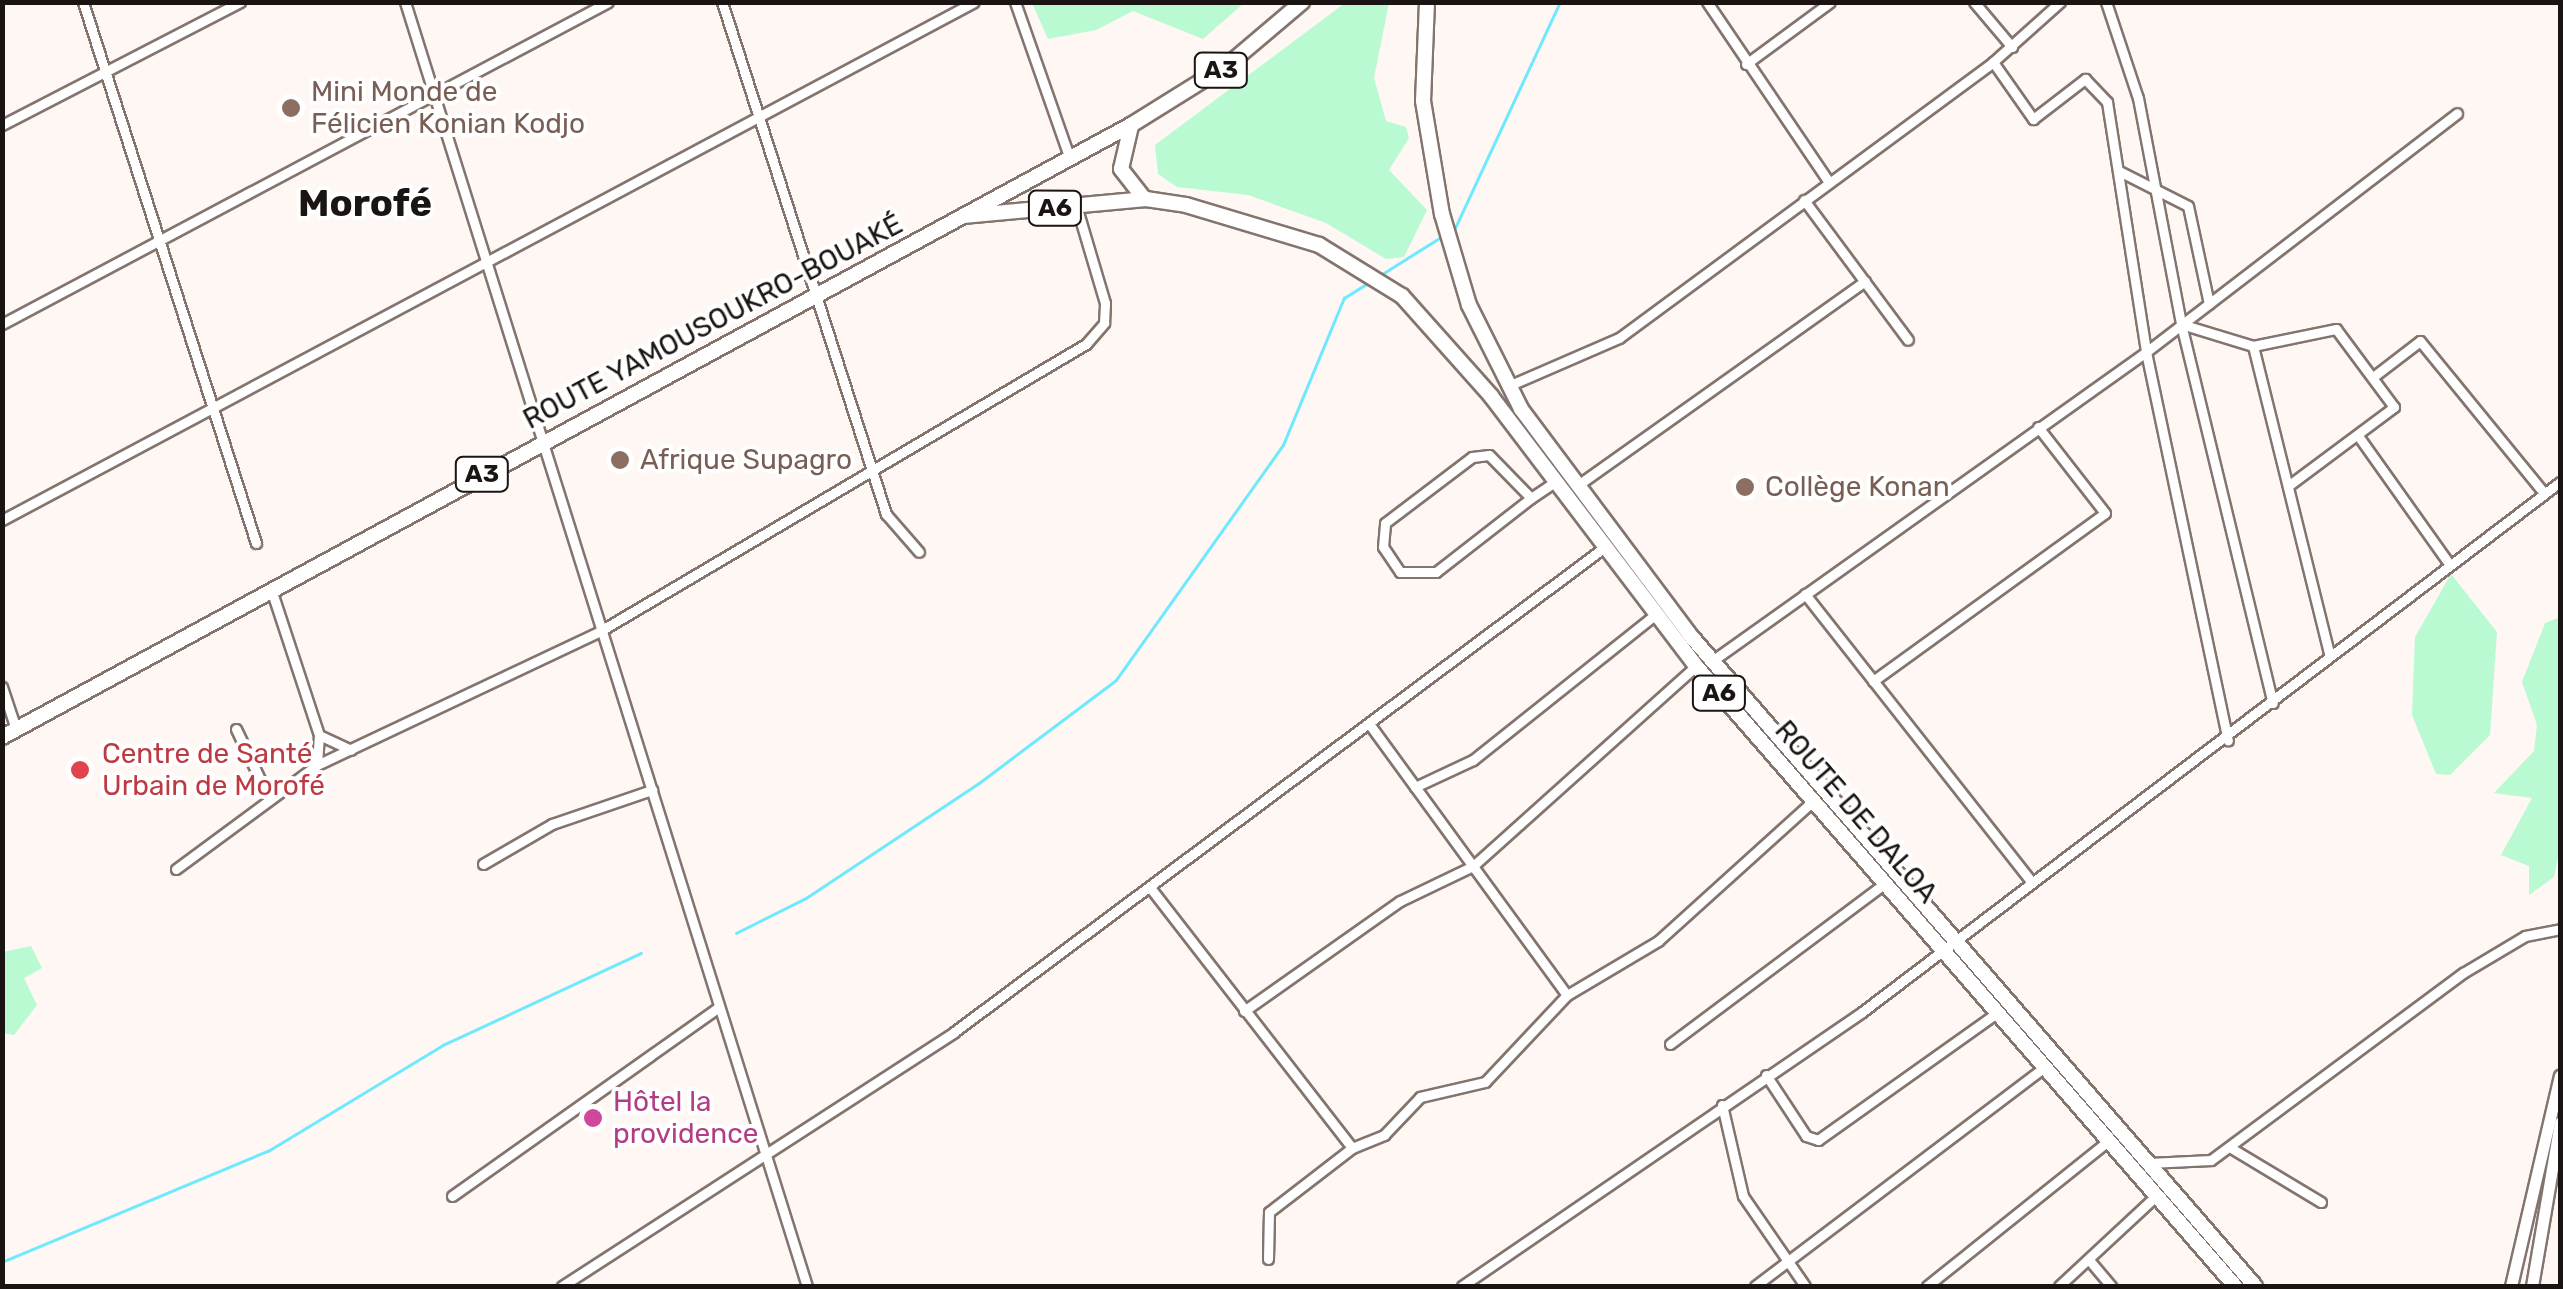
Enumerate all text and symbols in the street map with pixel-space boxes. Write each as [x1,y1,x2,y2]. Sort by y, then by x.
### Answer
road number: A3 [1194,50,1248,90]
place label: Mini Monde de Félicien Konian Kodjo [311,75,585,141]
marker: Mini Monde de Félicien Konian Kodjo [280,97,302,119]
district label: Morofé [298,181,432,227]
road number: A6 [1028,188,1082,228]
street label: ROUTE YAMOUSOUKRO-BOUAKÉ [517,207,909,437]
place label: Afrique Supagro [640,443,852,477]
marker: Afrique Supagro [609,449,631,471]
road number: A3 [454,454,510,494]
place label: Collège Konan [1765,470,1950,504]
marker: Collège Konan [1734,476,1756,498]
road number: A6 [1692,673,1746,713]
street label: ROUTE DE DALOA [1768,714,1944,910]
place label: Centre de Santé Urbain de Morofé [102,737,325,803]
marker: Centre de Santé Urbain de Morofé [67,757,93,783]
place label: Hôtel la providence [613,1085,758,1151]
marker: Hôtel la providence [582,1107,604,1129]

